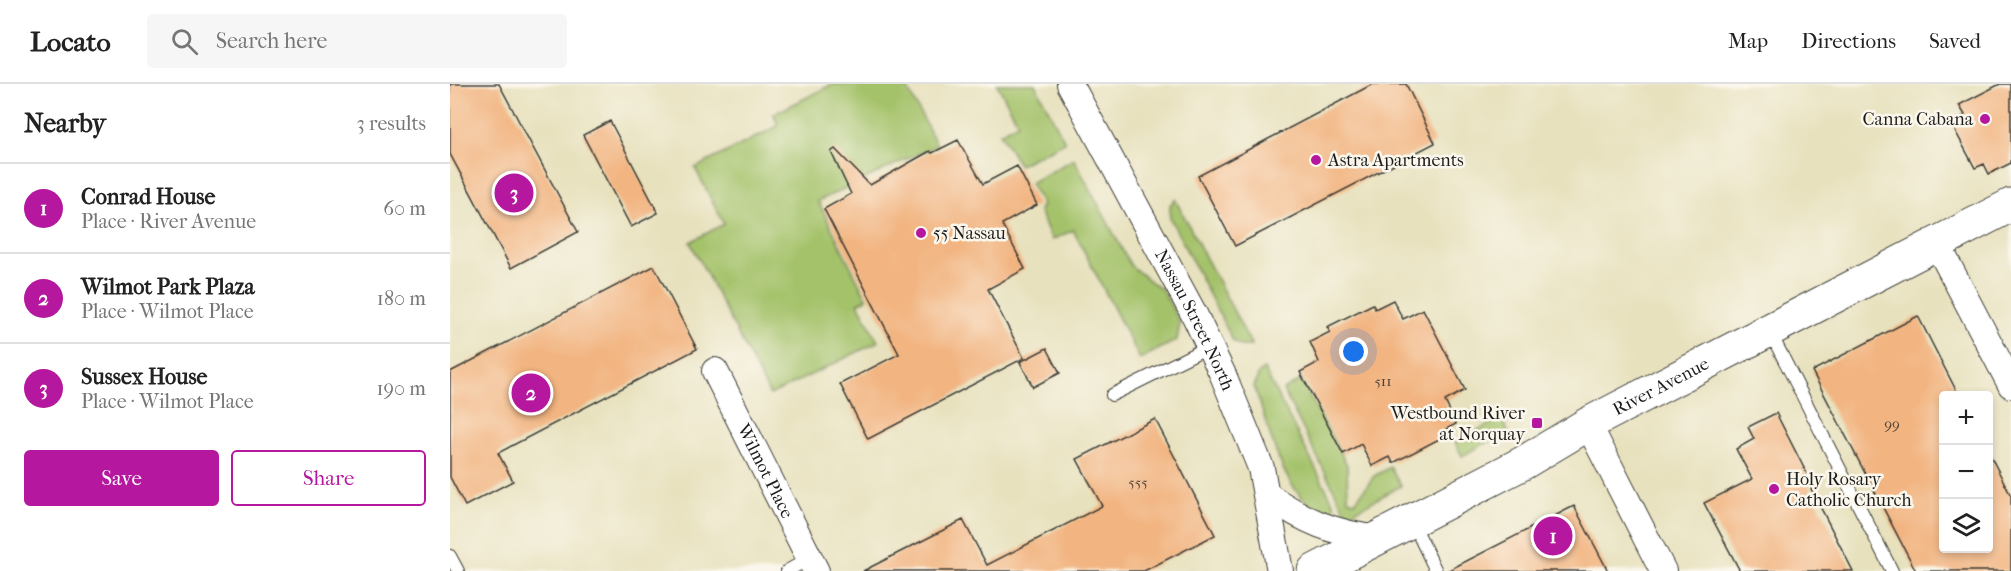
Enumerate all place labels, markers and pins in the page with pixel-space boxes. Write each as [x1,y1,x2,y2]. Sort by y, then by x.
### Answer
place label: Canna Cabana [1863,109,1974,130]
marker: Canna Cabana [1978,112,1992,126]
place label: Astra Apartments [1327,150,1464,171]
marker: Astra Apartments [1309,153,1323,167]
pin: 3 [494,170,534,216]
place label: 55 Nassau [933,223,1006,244]
marker: 55 Nassau [914,226,928,240]
pin: 2 [512,370,550,416]
place label: Westbound River at Norquay [1390,403,1526,445]
marker: Westbound River at Norquay [1530,416,1544,430]
place label: Holy Rosary Catholic Church [1786,469,1912,511]
marker: Holy Rosary Catholic Church [1767,482,1781,496]
pin: 1 [1534,514,1572,558]

